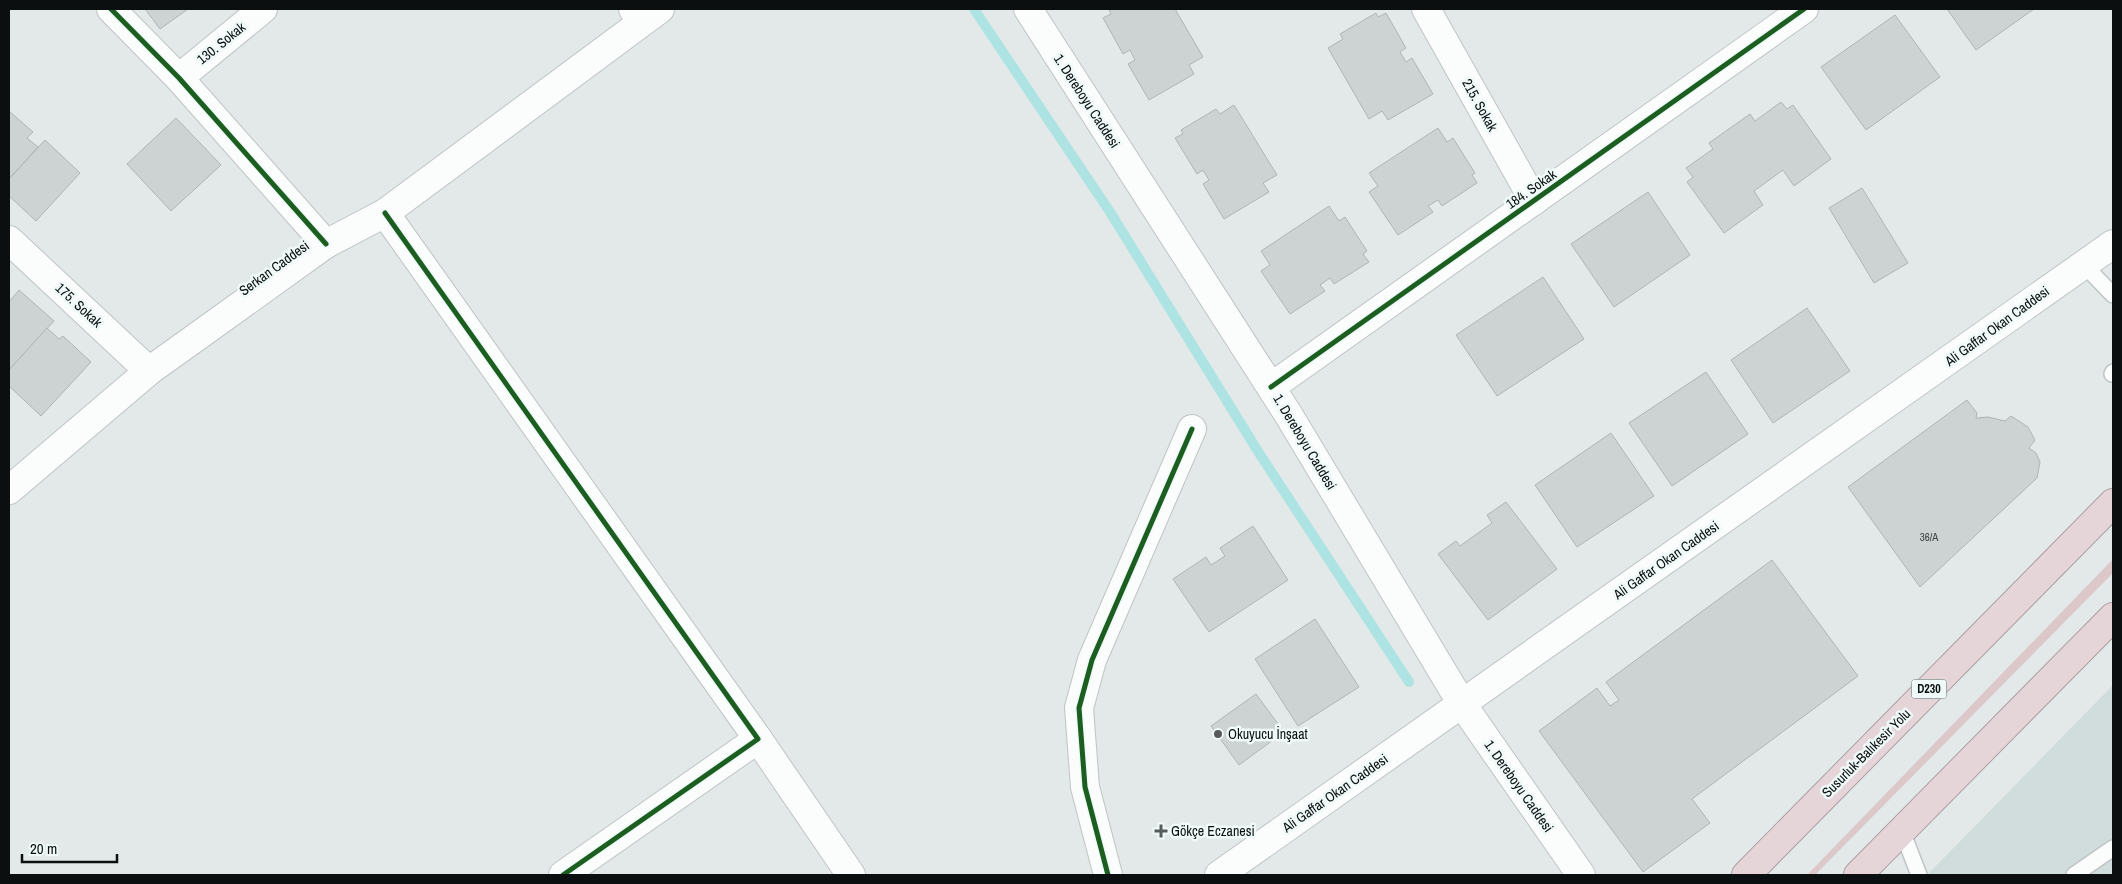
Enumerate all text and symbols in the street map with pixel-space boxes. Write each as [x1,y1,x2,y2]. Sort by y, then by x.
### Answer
street label: 130. Sokak [193,18,249,68]
street label: 1. Dereboyu Caddesi [1050,51,1124,151]
street label: 215. Sokak [1458,76,1502,135]
street label: 184. Sokak [1502,165,1560,213]
street label: Serkan Caddesi [235,237,313,299]
street label: 175. Sokak [52,279,106,331]
street label: Ali Gaffar Okan Caddesi [1940,282,2053,371]
street label: 1. Dereboyu Caddesi [1269,391,1341,493]
street label: Ali Gaffar Okan Caddesi [1609,517,1722,604]
house number: 36/A [1920,530,1939,544]
road number: D230 [1912,680,1946,699]
street label: Susurluk-Balıkesir Yolu [1818,705,1914,801]
place label: Okuyucu İnşaat [1228,725,1308,743]
marker: Okuyucu İnşaat [1212,728,1224,740]
street label: 1. Dereboyu Caddesi [1481,736,1557,836]
street label: Ali Gaffar Okan Caddesi [1278,750,1391,837]
place label: Gökçe Eczanesi [1171,822,1255,840]
marker: Gökçe Eczanesi [1155,825,1167,837]
scale bar [22,832,118,864]
text: 20 m [30,838,57,859]

